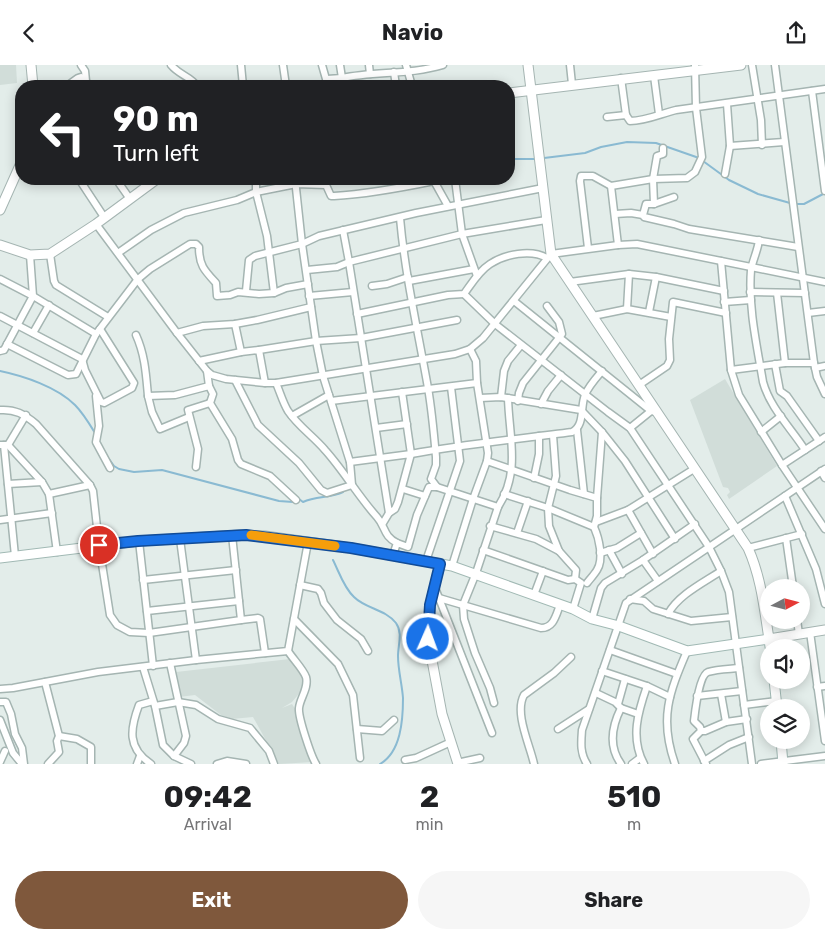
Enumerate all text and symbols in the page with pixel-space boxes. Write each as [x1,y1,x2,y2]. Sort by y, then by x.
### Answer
icon: back [15,19,43,47]
text: Navio [382,19,443,46]
icon: share [782,19,810,47]
text: 90 m [113,98,199,140]
icon: left [30,100,95,165]
text: Turn left [113,140,199,167]
pin [78,524,120,566]
icon: arrive [85,531,113,559]
north arrow [760,579,810,629]
map controls [760,579,810,749]
position arrow [401,612,453,664]
button: sound [760,639,810,689]
button: layers [760,699,810,749]
text: 09:42 [164,779,252,815]
text: 2 [420,779,439,815]
text: 510 [607,779,661,815]
text: Arrival [184,815,232,834]
text: min [416,815,443,834]
text: m [627,815,641,834]
button: Exit [15,871,408,929]
button: Share [418,871,810,929]

